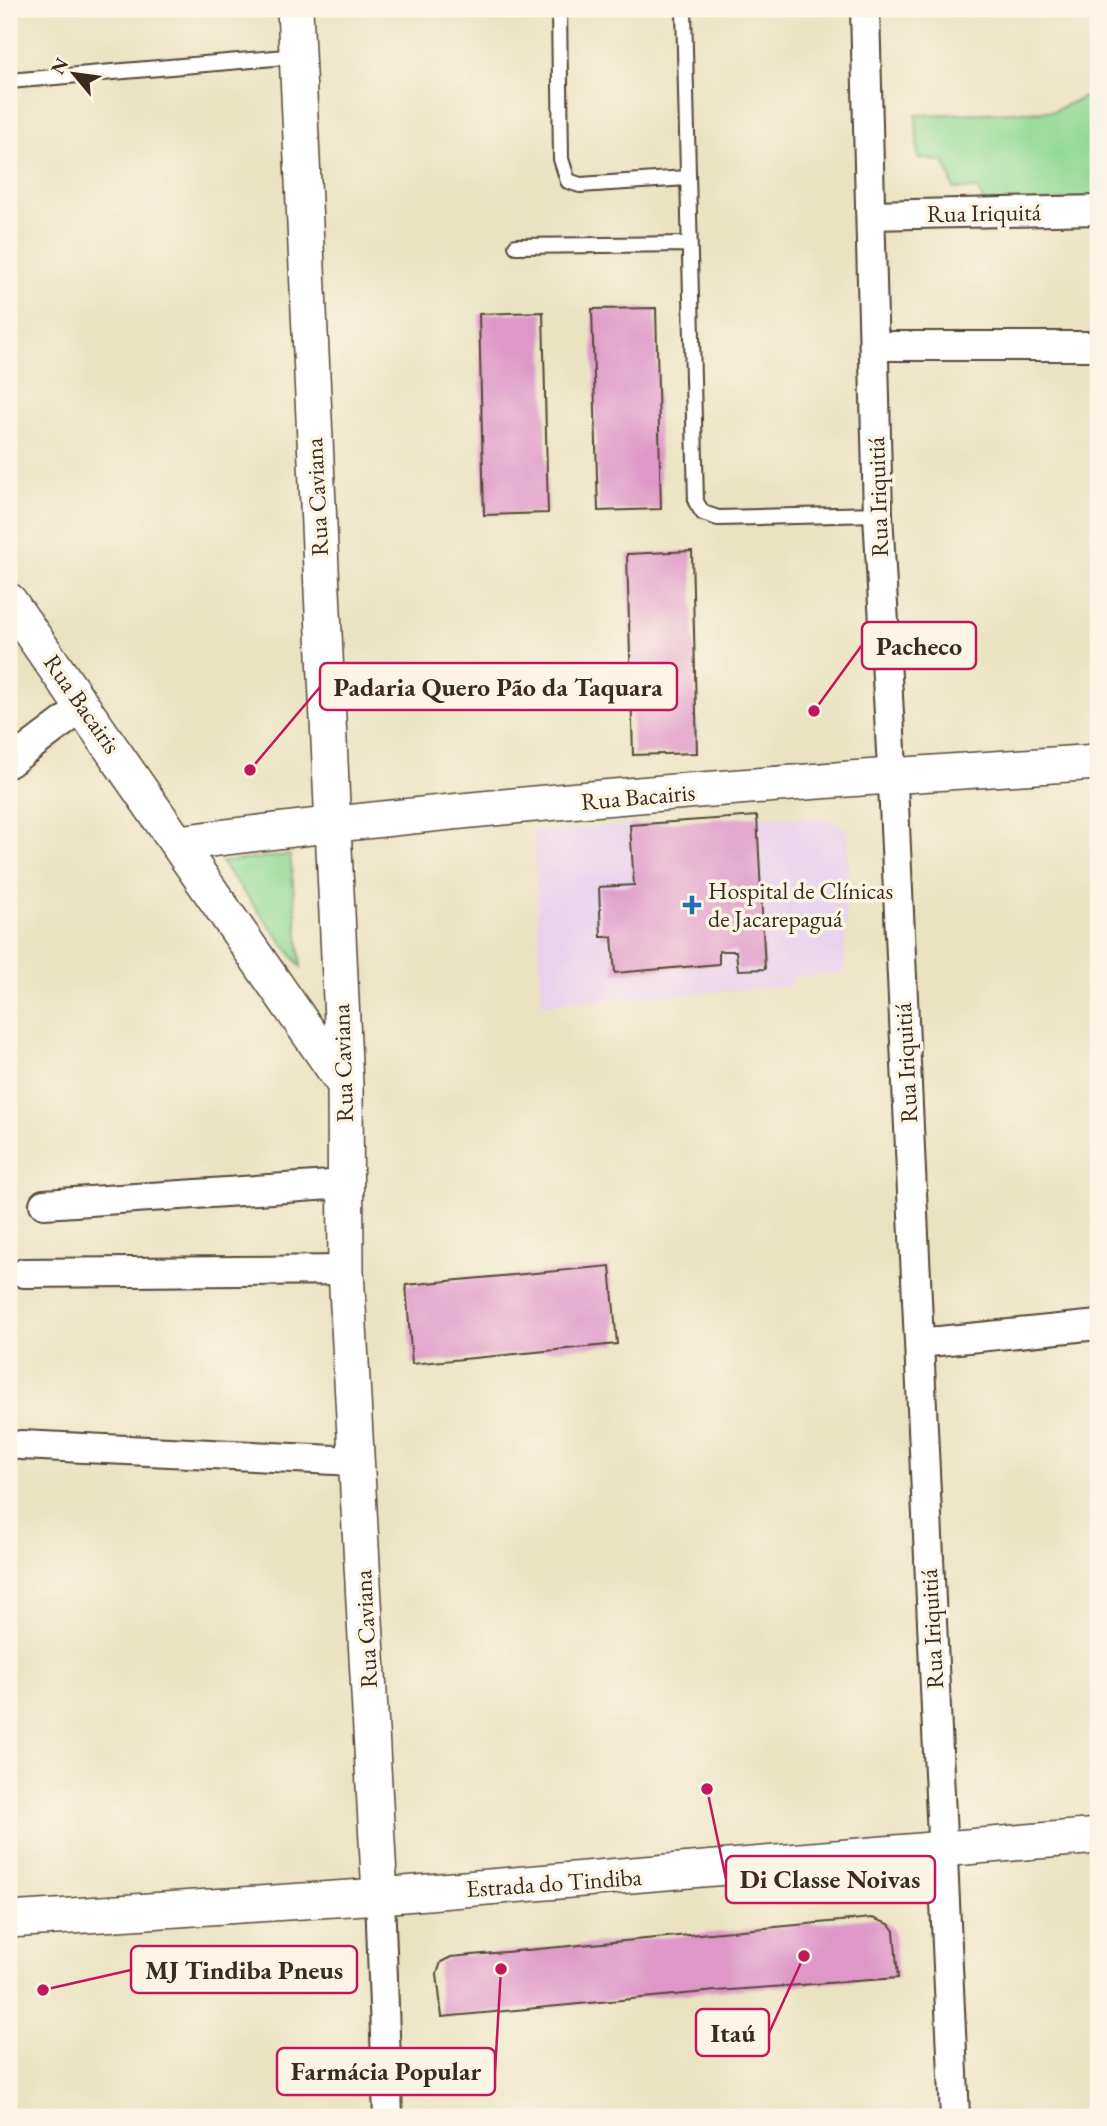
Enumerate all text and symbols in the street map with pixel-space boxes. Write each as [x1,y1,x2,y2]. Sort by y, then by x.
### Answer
north arrow [38,38,108,108]
text: N [45,53,75,79]
street label: Rua Iriquitá [927,196,1042,229]
street label: Rua Iriquitiá [860,436,895,558]
street label: Rua Caviana [298,437,335,557]
callout: Pacheco [862,622,976,669]
text: Pacheco [876,629,962,663]
street label: Rua Bacairis [37,648,128,759]
callout: Padaria Quero Pão da Taquara [320,663,677,710]
text: Padaria Quero Pão da Taquara [333,670,663,704]
street label: Rua Bacairis [580,776,696,817]
place label: Hospital de Clínicas de Jacarepaguá [708,875,893,934]
marker: Hospital de Clínicas de Jacarepaguá [682,895,702,915]
street label: Rua Iriquitiá [887,1002,924,1124]
street label: Rua Caviana [325,1003,360,1123]
street label: Rua Iriquitiá [913,1568,950,1690]
street label: Rua Caviana [347,1569,384,1689]
callout: Di Classe Noivas [726,1856,935,1903]
street label: Estrada do Tindiba [465,1861,643,1904]
text: Di Classe Noivas [740,1862,920,1896]
callout: MJ Tindiba Pneus [131,1946,357,1993]
text: MJ Tindiba Pneus [145,1953,343,1987]
callout: Itaú [696,2009,769,2056]
text: Itaú [711,2016,756,2050]
callout: Farmácia Popular [277,2048,495,2095]
text: Farmácia Popular [291,2054,481,2088]

